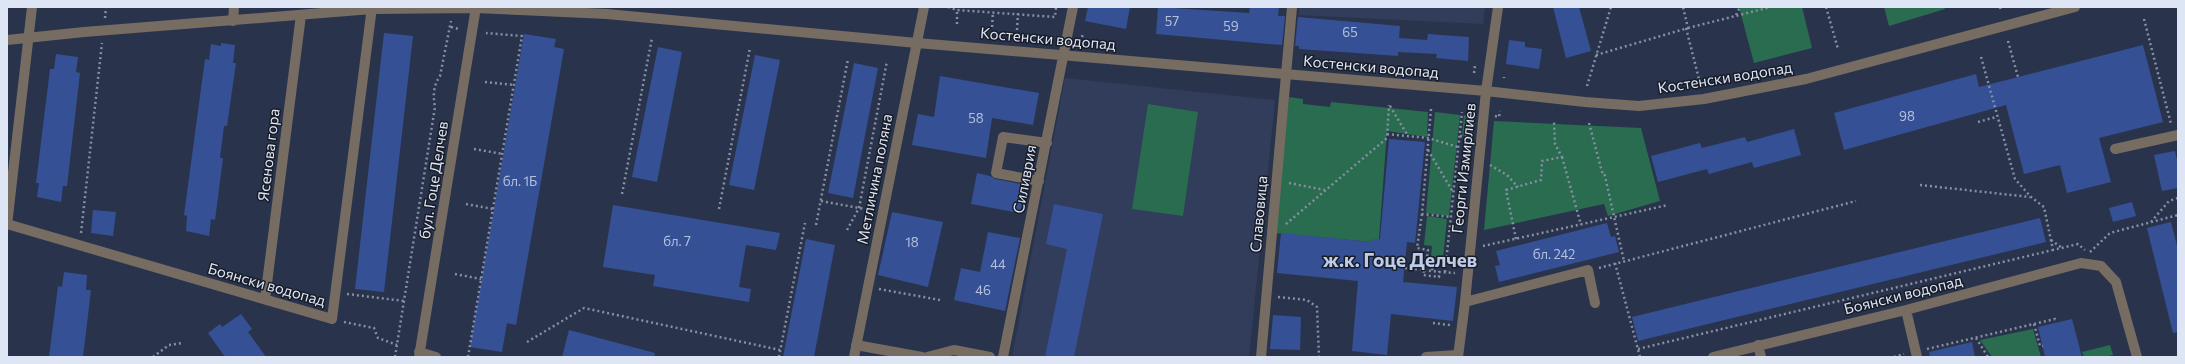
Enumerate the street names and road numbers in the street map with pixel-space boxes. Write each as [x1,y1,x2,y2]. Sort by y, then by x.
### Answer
street label: Костенски водопад [980,23,1117,53]
street label: Костенски водопад [1303,51,1440,81]
street label: Костенски водопад [1656,57,1794,97]
street label: Георги Измирлиев [1447,102,1479,234]
street label: Ясенова гора [253,108,283,202]
street label: Метличина поляна [853,112,895,246]
street label: бул. Гоце Делчев [415,120,451,240]
street label: Силиврия [1009,143,1039,215]
street label: Славовица [1246,175,1270,253]
street label: Боянски водопад [206,259,328,309]
street label: Боянски водопад [1842,271,1964,317]

